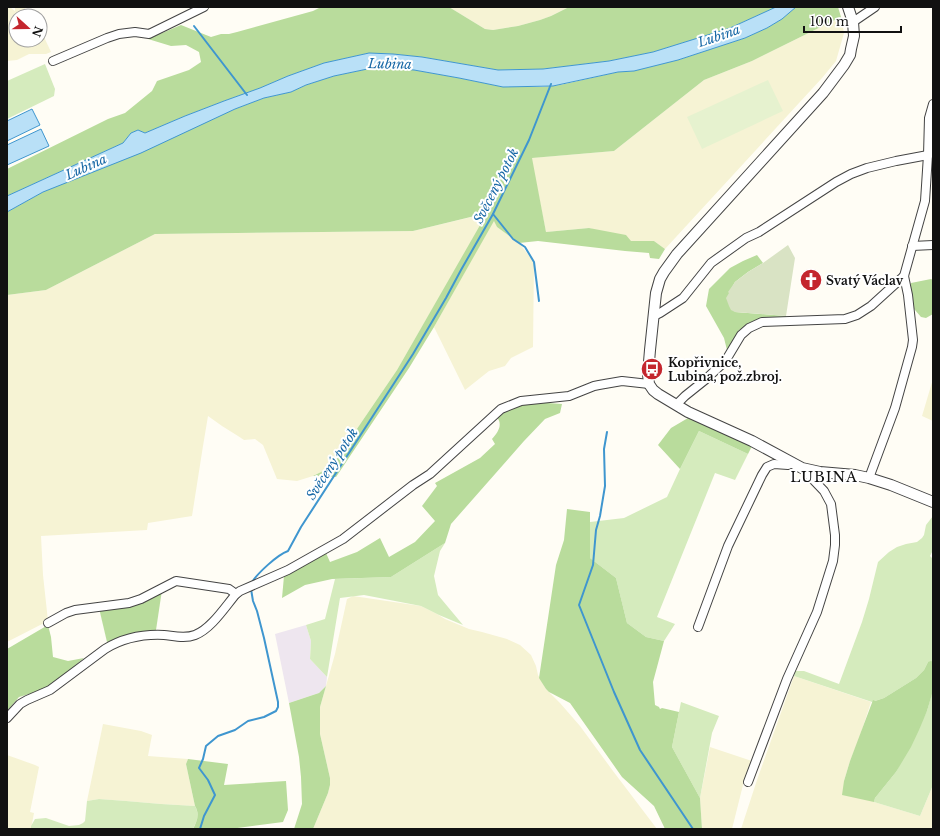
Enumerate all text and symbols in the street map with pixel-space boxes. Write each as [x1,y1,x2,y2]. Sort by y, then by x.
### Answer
north arrow [8,8,48,48]
scale bar [804,8,901,34]
text: 100 m [810,14,849,29]
water label: Lubina [695,21,742,51]
text: N [29,24,46,40]
water label: Lubina [367,55,412,73]
water label: Svěcený potok [470,145,522,227]
water label: Lubina [62,150,109,184]
church icon: Svatý Václav [798,267,824,293]
place label: Svatý Václav [826,273,904,288]
place label: Kopřivnice, Lubina, pož.zbroj. [668,355,782,384]
bus stop icon: Kopřivnice, Lubina, pož.zbroj. [639,356,665,382]
water label: Svěcený potok [302,424,362,503]
district label: LUBINA [790,468,858,486]

